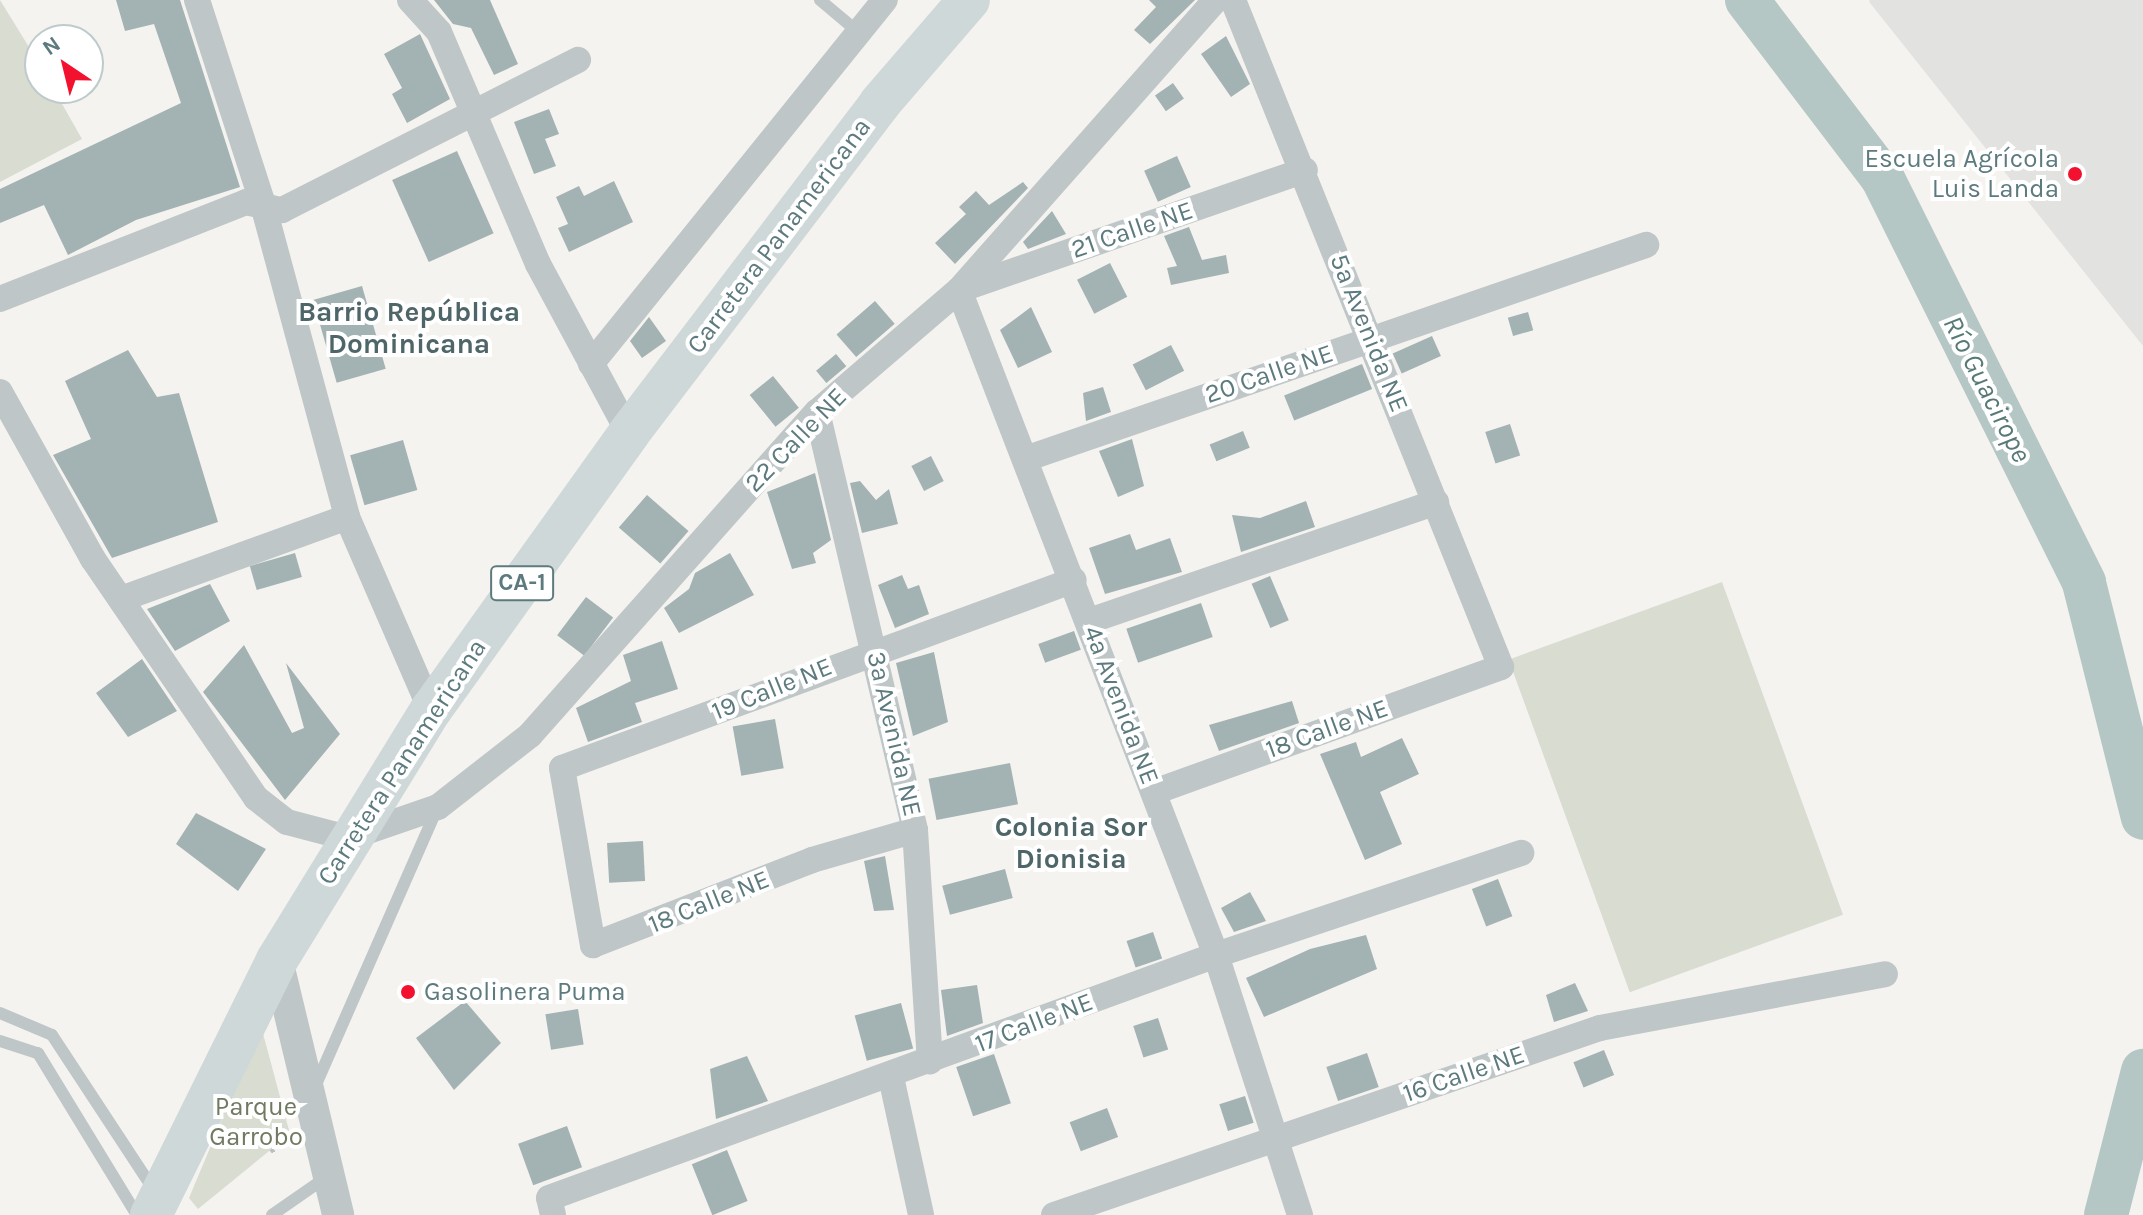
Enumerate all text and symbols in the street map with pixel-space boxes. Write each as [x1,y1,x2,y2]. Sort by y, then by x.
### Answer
north arrow [24,24,104,104]
text: N [37,31,65,61]
street label: Carretera Panamericana [680,112,878,360]
place label: Escuela Agrícola Luis Landa [1864,143,2059,204]
marker: Escuela Agrícola Luis Landa [2066,165,2084,183]
street label: 21 Calle NE [1067,195,1197,265]
street label: 5a Avenida NE [1323,249,1415,417]
district label: Barrio República Dominicana [298,295,520,361]
water label: Río Guacirope [1936,310,2038,468]
street label: 20 Calle NE [1201,338,1337,410]
street label: 22 Calle NE [739,381,853,499]
road number: CA-1 [490,563,554,603]
street label: 4a Avenida NE [1076,621,1166,789]
street label: Carretera Panamericana [311,633,493,891]
street label: 3a Avenida NE [860,648,928,820]
street label: 19 Calle NE [707,651,837,727]
street label: 18 Calle NE [1262,693,1392,765]
district label: Colonia Sor Dionisia [995,810,1147,876]
street label: 18 Calle NE [644,864,774,940]
place label: Gasolinera Puma [424,976,626,1008]
marker: Gasolinera Puma [399,983,417,1001]
street label: 17 Calle NE [971,986,1097,1060]
street label: 16 Calle NE [1399,1039,1529,1109]
park label: Parque Garrobo [209,1091,303,1152]

